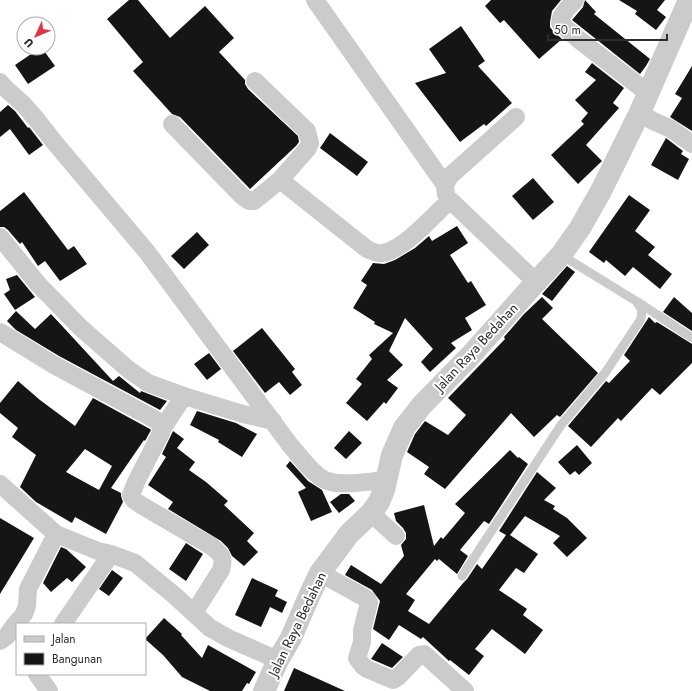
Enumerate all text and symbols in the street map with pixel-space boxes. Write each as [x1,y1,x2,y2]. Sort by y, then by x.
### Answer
north arrow [16,16,56,56]
scale bar [548,16,667,42]
text: 50 m [554,21,581,39]
text: U [20,35,37,51]
street label: Jalan Raya Bedahan [428,298,522,397]
street label: Jalan Raya Bedahan [262,568,331,682]
legend [16,623,146,675]
text: Jalan [50,630,75,648]
text: Bangunan [52,650,102,668]

